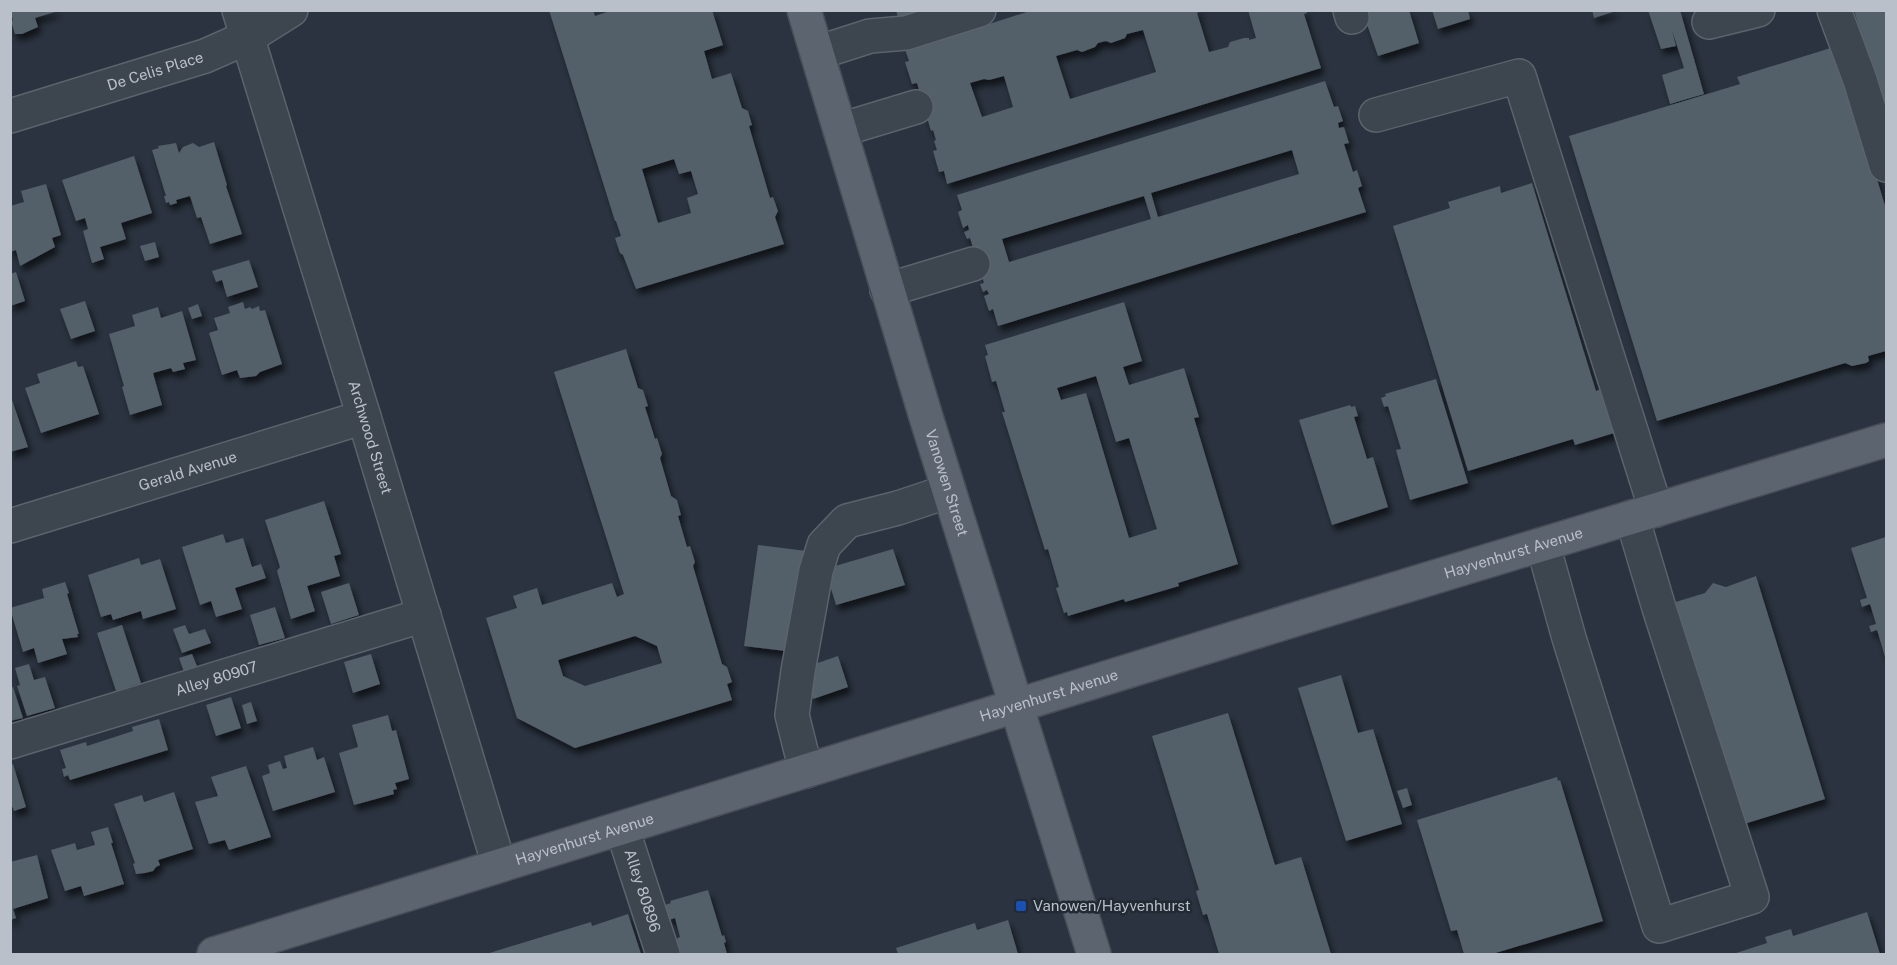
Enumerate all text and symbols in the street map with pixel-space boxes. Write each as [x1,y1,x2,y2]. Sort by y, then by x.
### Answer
street label: De Celis Place [105,48,205,94]
street label: Archwood Street [345,378,396,496]
street label: Vanowen Street [922,427,972,538]
street label: Gerald Avenue [137,448,239,494]
street label: Hayvenhurst Avenue [1442,524,1585,582]
street label: Alley 80907 [173,658,260,699]
street label: Hayvenhurst Avenue [977,666,1120,725]
street label: Hayvenhurst Avenue [513,809,656,868]
street label: Alley 80896 [621,847,664,934]
place label: Vanowen/Hayvenhurst [1033,897,1191,914]
marker: Vanowen/Hayvenhurst [1014,899,1028,913]

